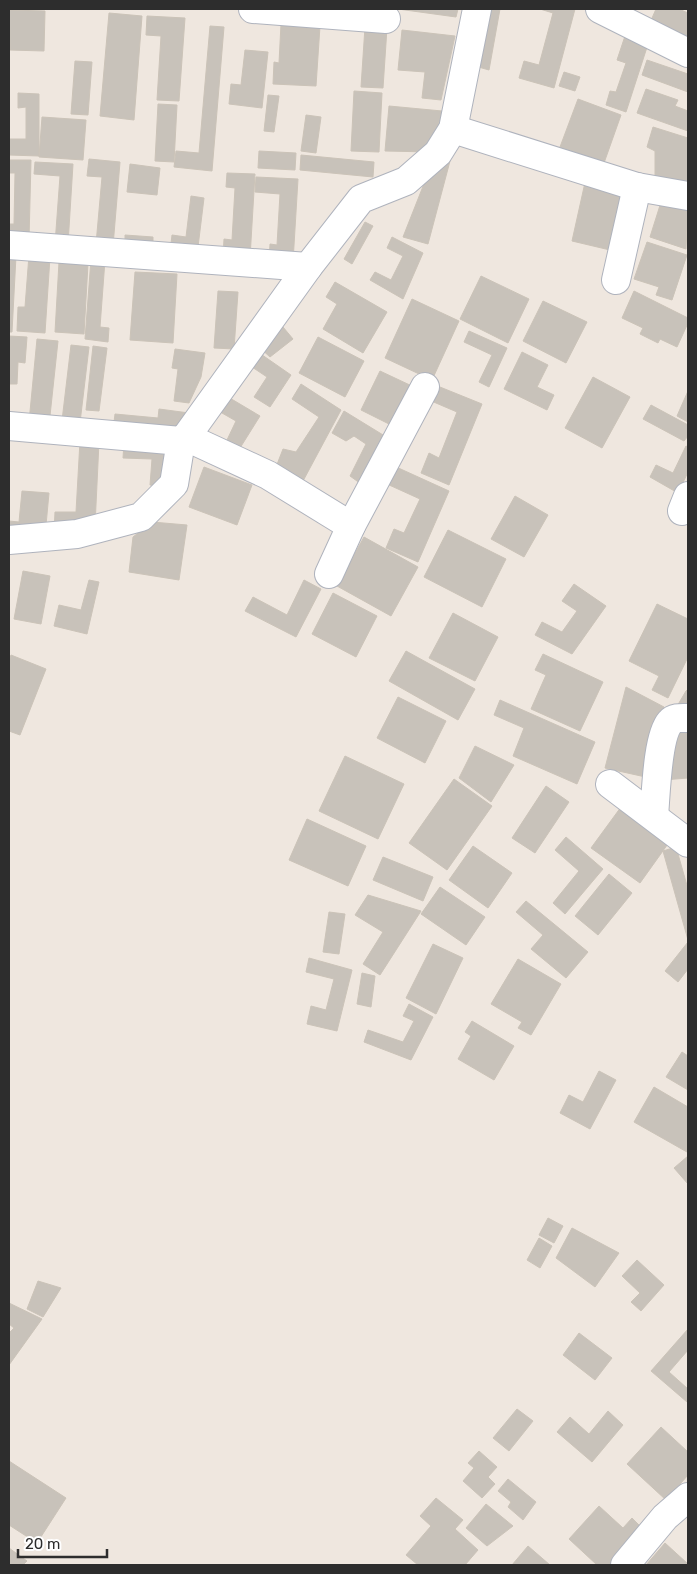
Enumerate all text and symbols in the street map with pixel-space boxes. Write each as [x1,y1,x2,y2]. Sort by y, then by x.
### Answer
scale bar [18,1526,106,1558]
text: 20 m [25,1535,60,1553]

